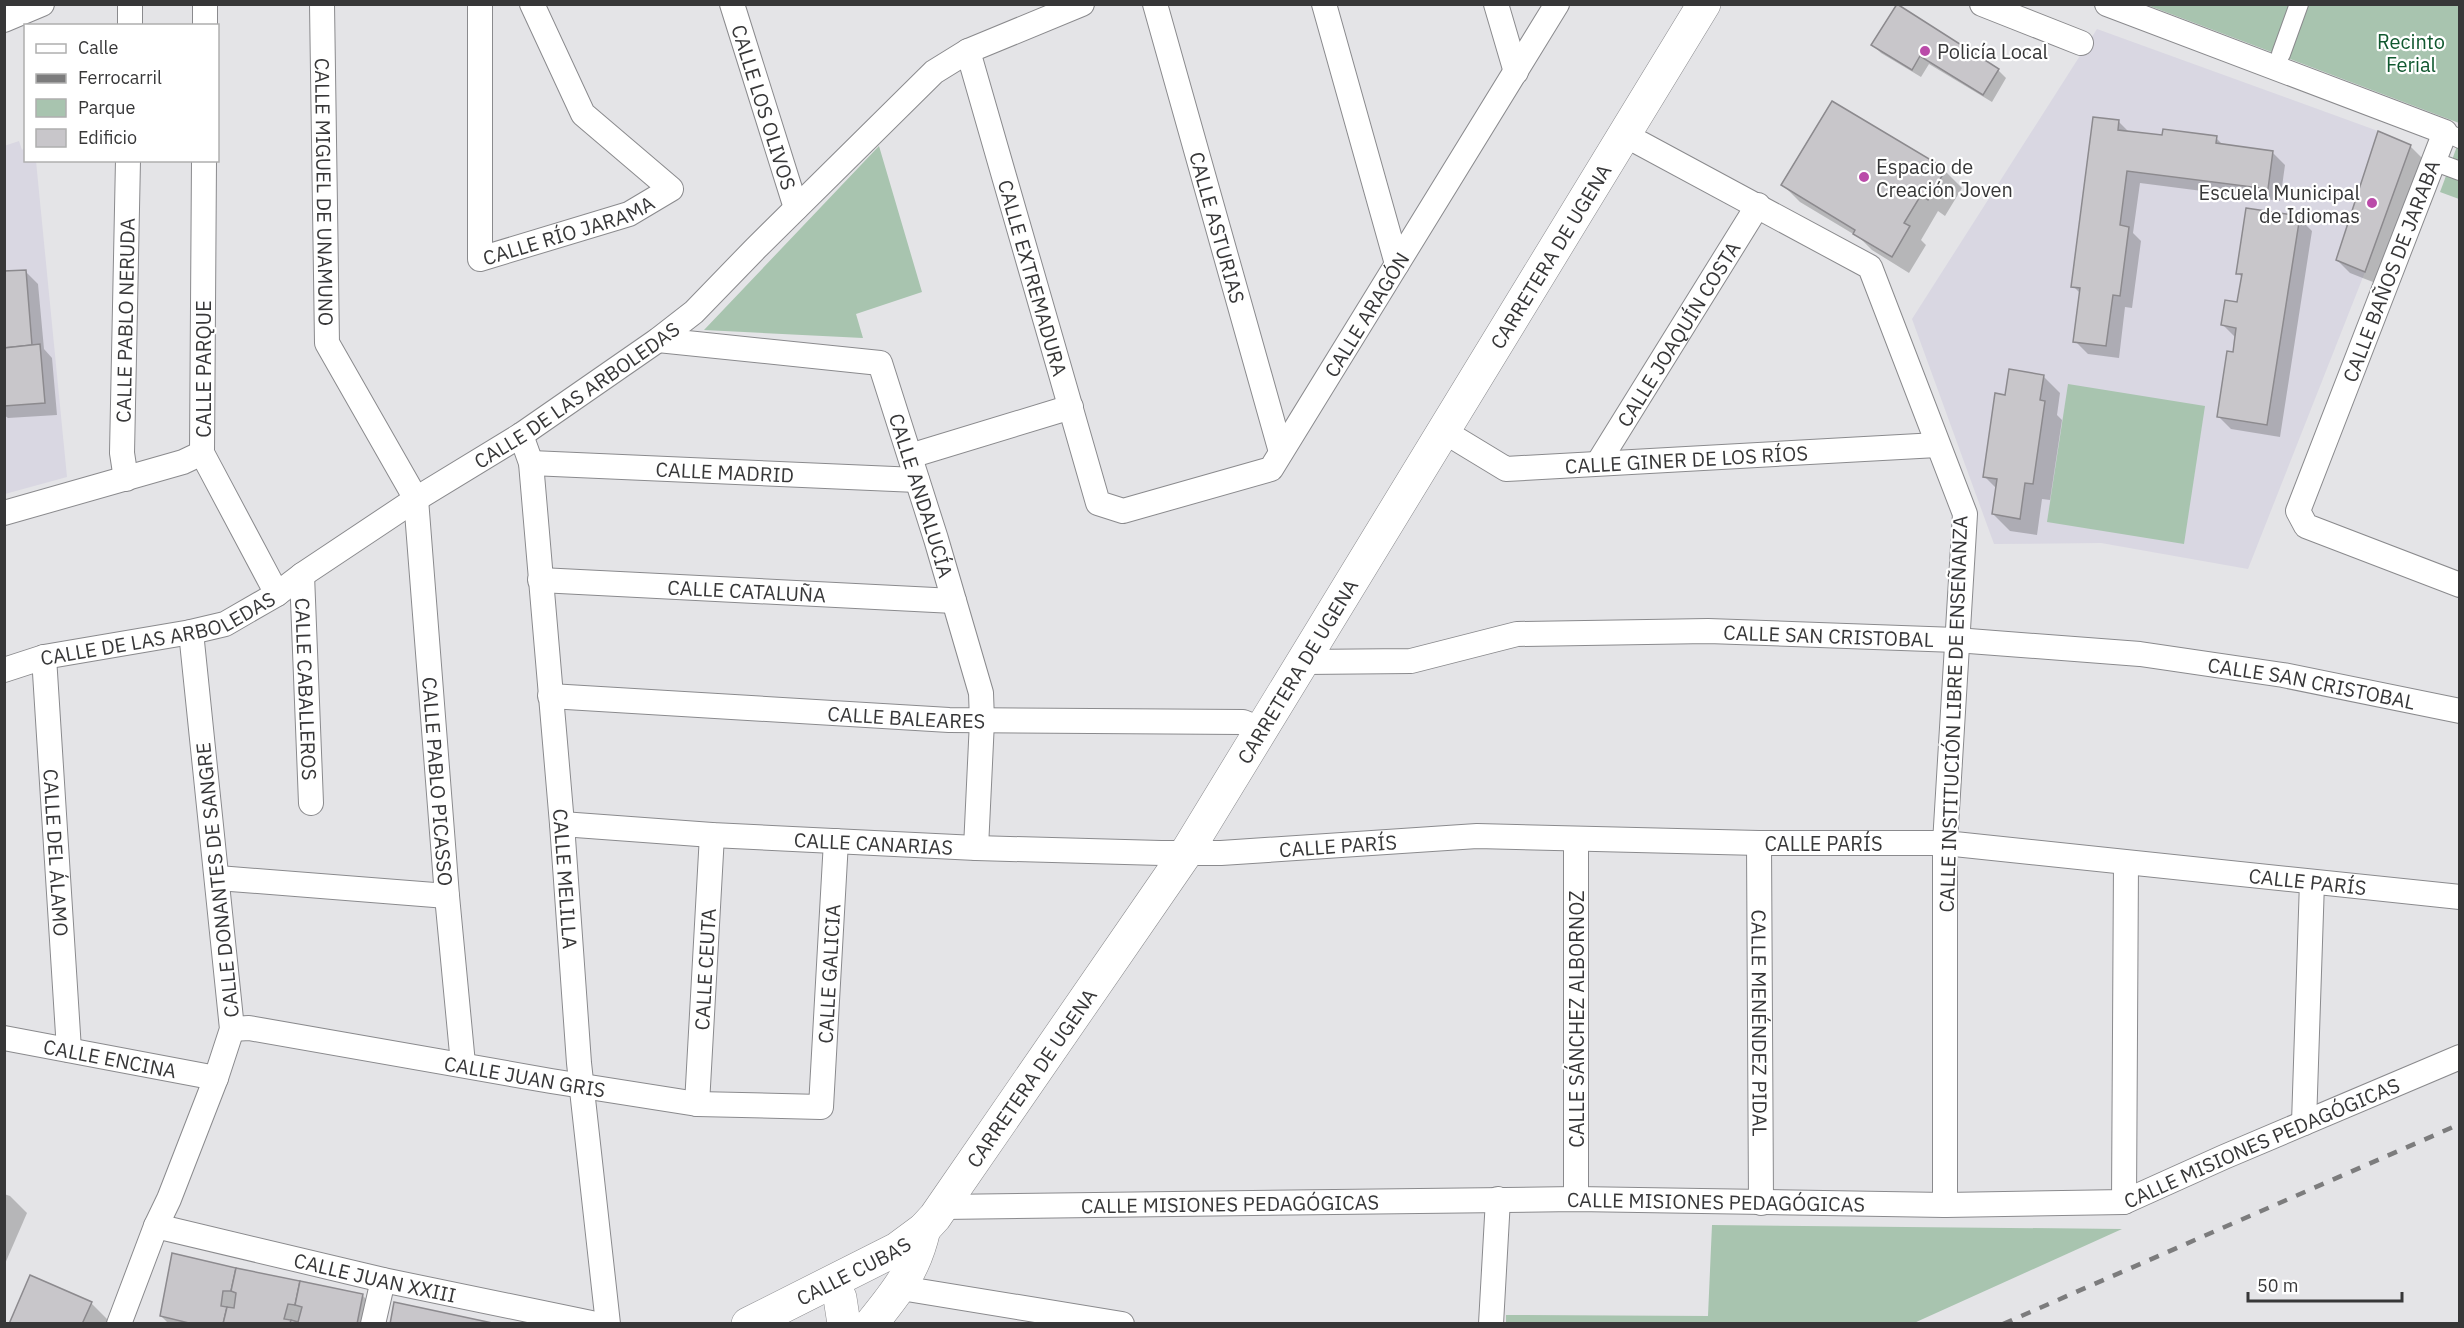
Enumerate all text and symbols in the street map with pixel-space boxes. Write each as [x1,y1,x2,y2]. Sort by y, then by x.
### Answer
street label: CALLE LOS OLIVOS [726,21,803,193]
legend [24,24,219,162]
park label: Recinto Ferial [2377,28,2445,78]
text: Calle [78,36,118,59]
place label: Policía Local [1937,38,2048,65]
marker: Policía Local [1918,44,1932,58]
street label: CALLE MIGUEL DE UNAMUNO [309,58,340,326]
text: Ferrocarril [78,66,162,89]
text: Parque [78,96,136,119]
text: Edificio [78,126,137,149]
street label: CALLE ASTURIAS [1184,148,1252,306]
place label: Espacio de Creación Joven [1876,153,2013,203]
street label: CALLE BAÑOS DE JARABA [2336,156,2446,386]
street label: CARRETERA DE UGENA [1483,159,1617,354]
marker: Espacio de Creación Joven [1857,170,1871,184]
street label: CALLE EXTREMADURA [992,176,1074,379]
place label: Escuela Municipal de Idiomas [2199,179,2360,229]
street label: CALLE RÍO JARAMA [479,189,659,271]
marker: Escuela Municipal de Idiomas [2365,196,2379,210]
street label: CALLE PABLO NERUDA [109,217,140,423]
street label: CALLE JOAQUÍN COSTA [1610,236,1746,432]
street label: CALLE ARAGÓN [1317,247,1415,382]
street label: CALLE PARQUE [190,300,217,438]
street label: CALLE DE LAS ARBOLEDAS [469,315,685,474]
street label: CALLE ANDALUCÍA [883,410,960,581]
street label: CALLE GINER DE LOS RÍOS [1564,439,1809,479]
street label: CALLE MADRID [655,455,795,488]
street label: CALLE INSTITUCIÓN LIBRE DE ENSEÑANZA [1933,515,1973,913]
street label: CALLE CATALUÑA [667,573,827,608]
street label: CARRETERA DE UGENA [1230,573,1364,769]
street label: CALLE DE LAS ARBOLEDAS [38,585,280,671]
street label: CALLE CABALLEROS [289,597,324,781]
street label: CALLE SAN CRISTOBAL [1723,618,1934,653]
street label: CALLE SAN CRISTOBAL [2206,651,2418,715]
street label: CALLE PABLO PICASSO [416,676,460,887]
street label: CALLE BALEARES [827,699,985,734]
street label: CALLE DONANTES DE SANGRE [189,741,245,1019]
street label: CALLE DEL ÁLAMO [38,768,75,937]
street label: CALLE MELILLA [547,807,584,950]
street label: CALLE CANARIAS [793,826,954,860]
street label: CALLE PARÍS [1278,828,1398,863]
street label: CALLE PARÍS [1764,830,1883,857]
street label: CALLE PARÍS [2247,861,2368,901]
street label: CALLE SÁNCHEZ ALBORNOZ [1563,890,1590,1148]
street label: CALLE GALICIA [811,903,846,1044]
street label: CALLE CEUTA [688,907,721,1031]
street label: CALLE MENÉNDEZ PIDAL [1746,909,1774,1137]
street label: CARRETERA DE UGENA [960,983,1102,1173]
street label: CALLE ENCINA [41,1032,179,1084]
street label: CALLE JUAN GRIS [442,1049,607,1103]
street label: CALLE MISIONES PEDAGÓGICAS [2119,1071,2404,1214]
street label: CALLE MISIONES PEDAGÓGICAS [1567,1185,1865,1217]
street label: CALLE MISIONES PEDAGÓGICAS [1081,1188,1379,1219]
street label: CALLE CUBAS [791,1230,916,1311]
street label: CALLE JUAN XXIII [291,1246,459,1308]
scale bar [2248,1265,2402,1303]
text: 50 m [2257,1274,2299,1297]

